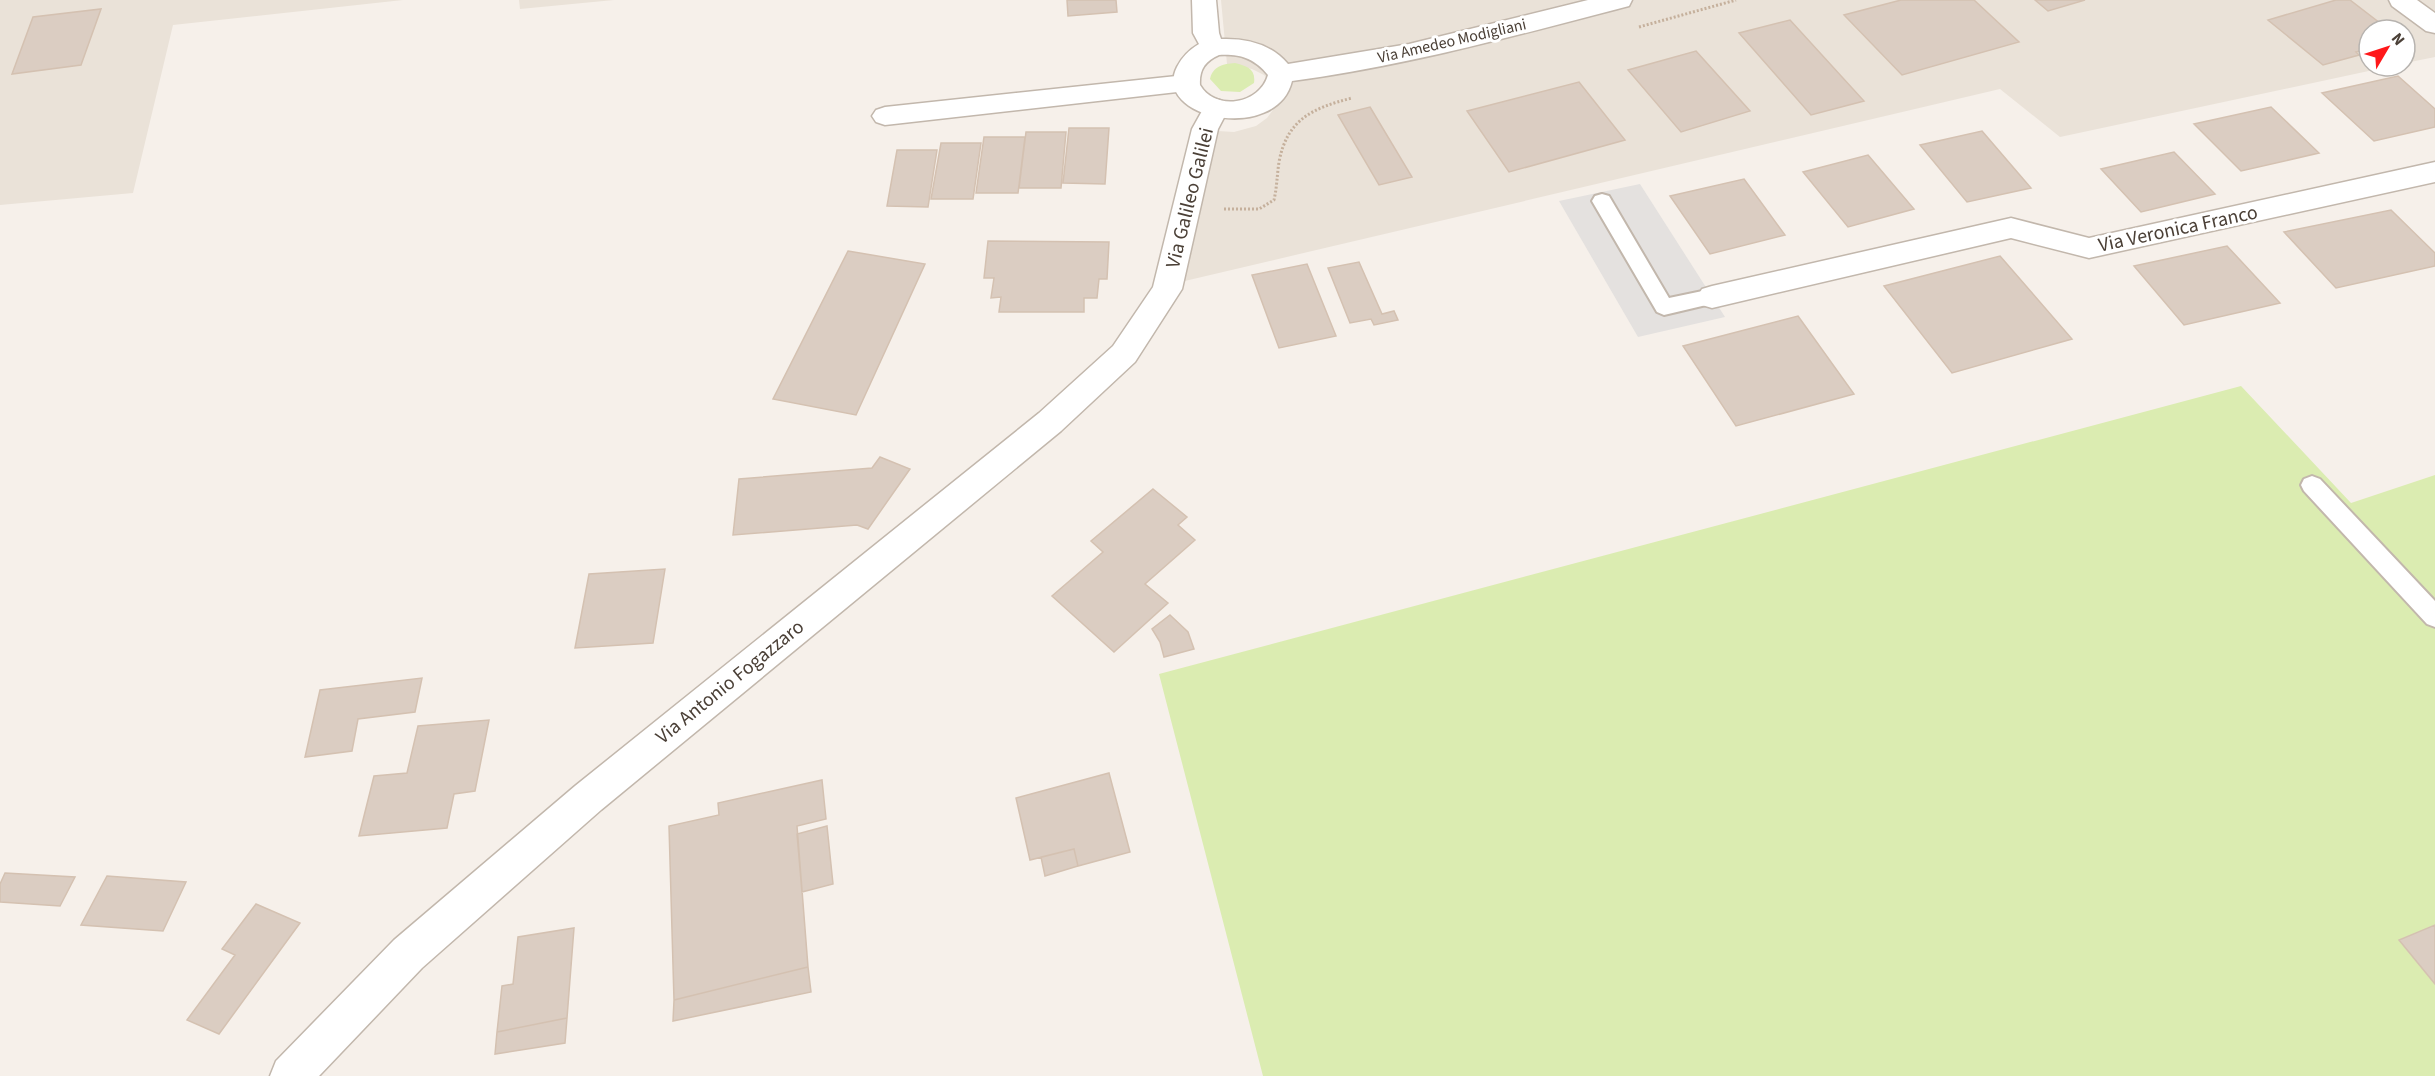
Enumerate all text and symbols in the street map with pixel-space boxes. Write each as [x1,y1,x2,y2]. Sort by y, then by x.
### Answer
street label: Via Amedeo Modigliani [1375,13,1529,69]
north arrow [2357,18,2417,78]
text: N [2386,28,2410,50]
street label: Via Galileo Galilei [1159,125,1221,271]
street label: Via Veronica Franco [2096,198,2260,260]
street label: Via Antonio Fogazzaro [650,613,810,751]

